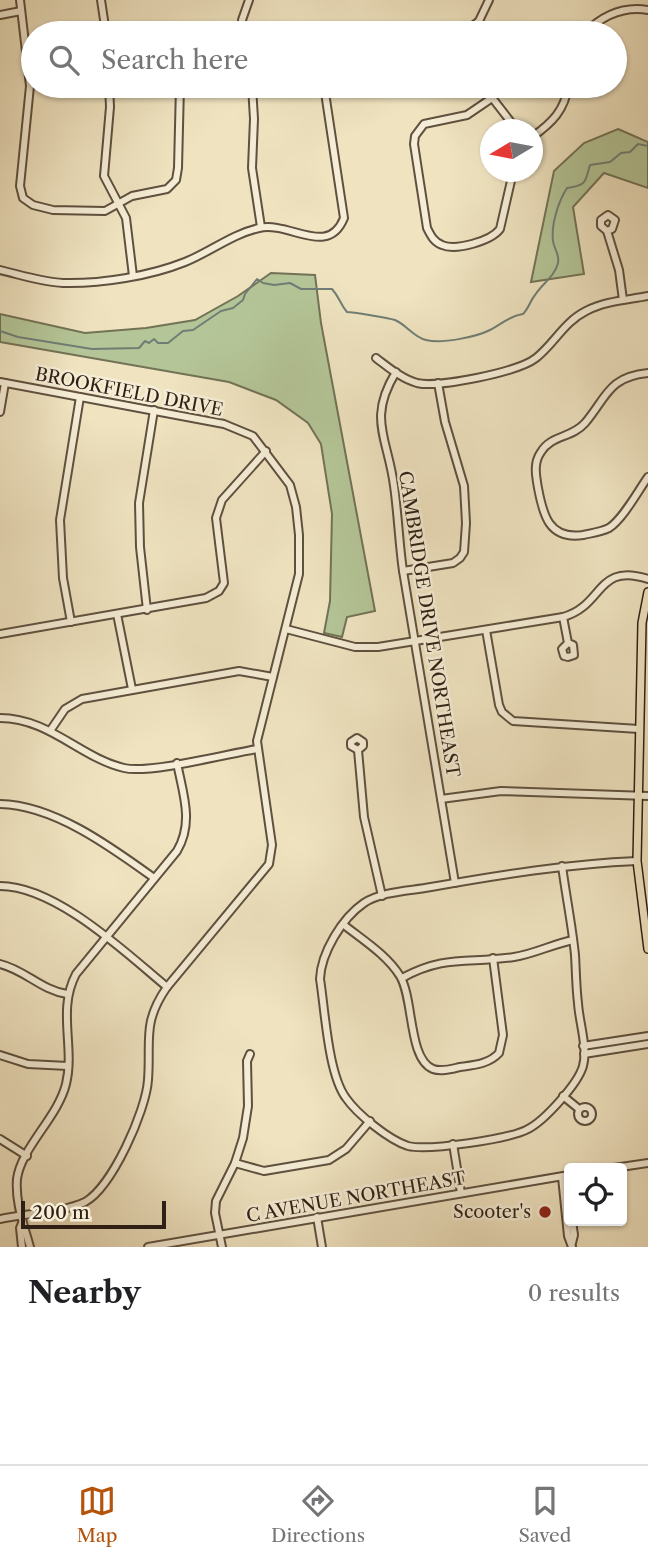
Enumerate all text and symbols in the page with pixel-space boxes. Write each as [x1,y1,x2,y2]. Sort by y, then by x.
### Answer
search box [21,21,627,98]
icon: search [45,41,83,79]
text: Search here [101,44,248,76]
north arrow [480,119,543,182]
street label: BROOKFIELD DRIVE [33,363,225,421]
street label: CAMBRIDGE DRIVE NORTHEAST [394,469,464,779]
map controls [564,1163,627,1226]
button: locate [564,1163,627,1226]
street label: C AVENUE NORTHEAST [245,1167,468,1227]
scale bar [21,1198,166,1230]
text: 200 m [32,1201,90,1224]
place label: Scooter's [453,1201,531,1223]
marker: Scooter's [537,1204,553,1220]
text: Nearby [28,1274,141,1311]
text: 0 results [528,1279,620,1307]
tab: Map [77,1482,118,1547]
tab: Directions [271,1482,365,1547]
tab: Saved [518,1482,571,1547]

